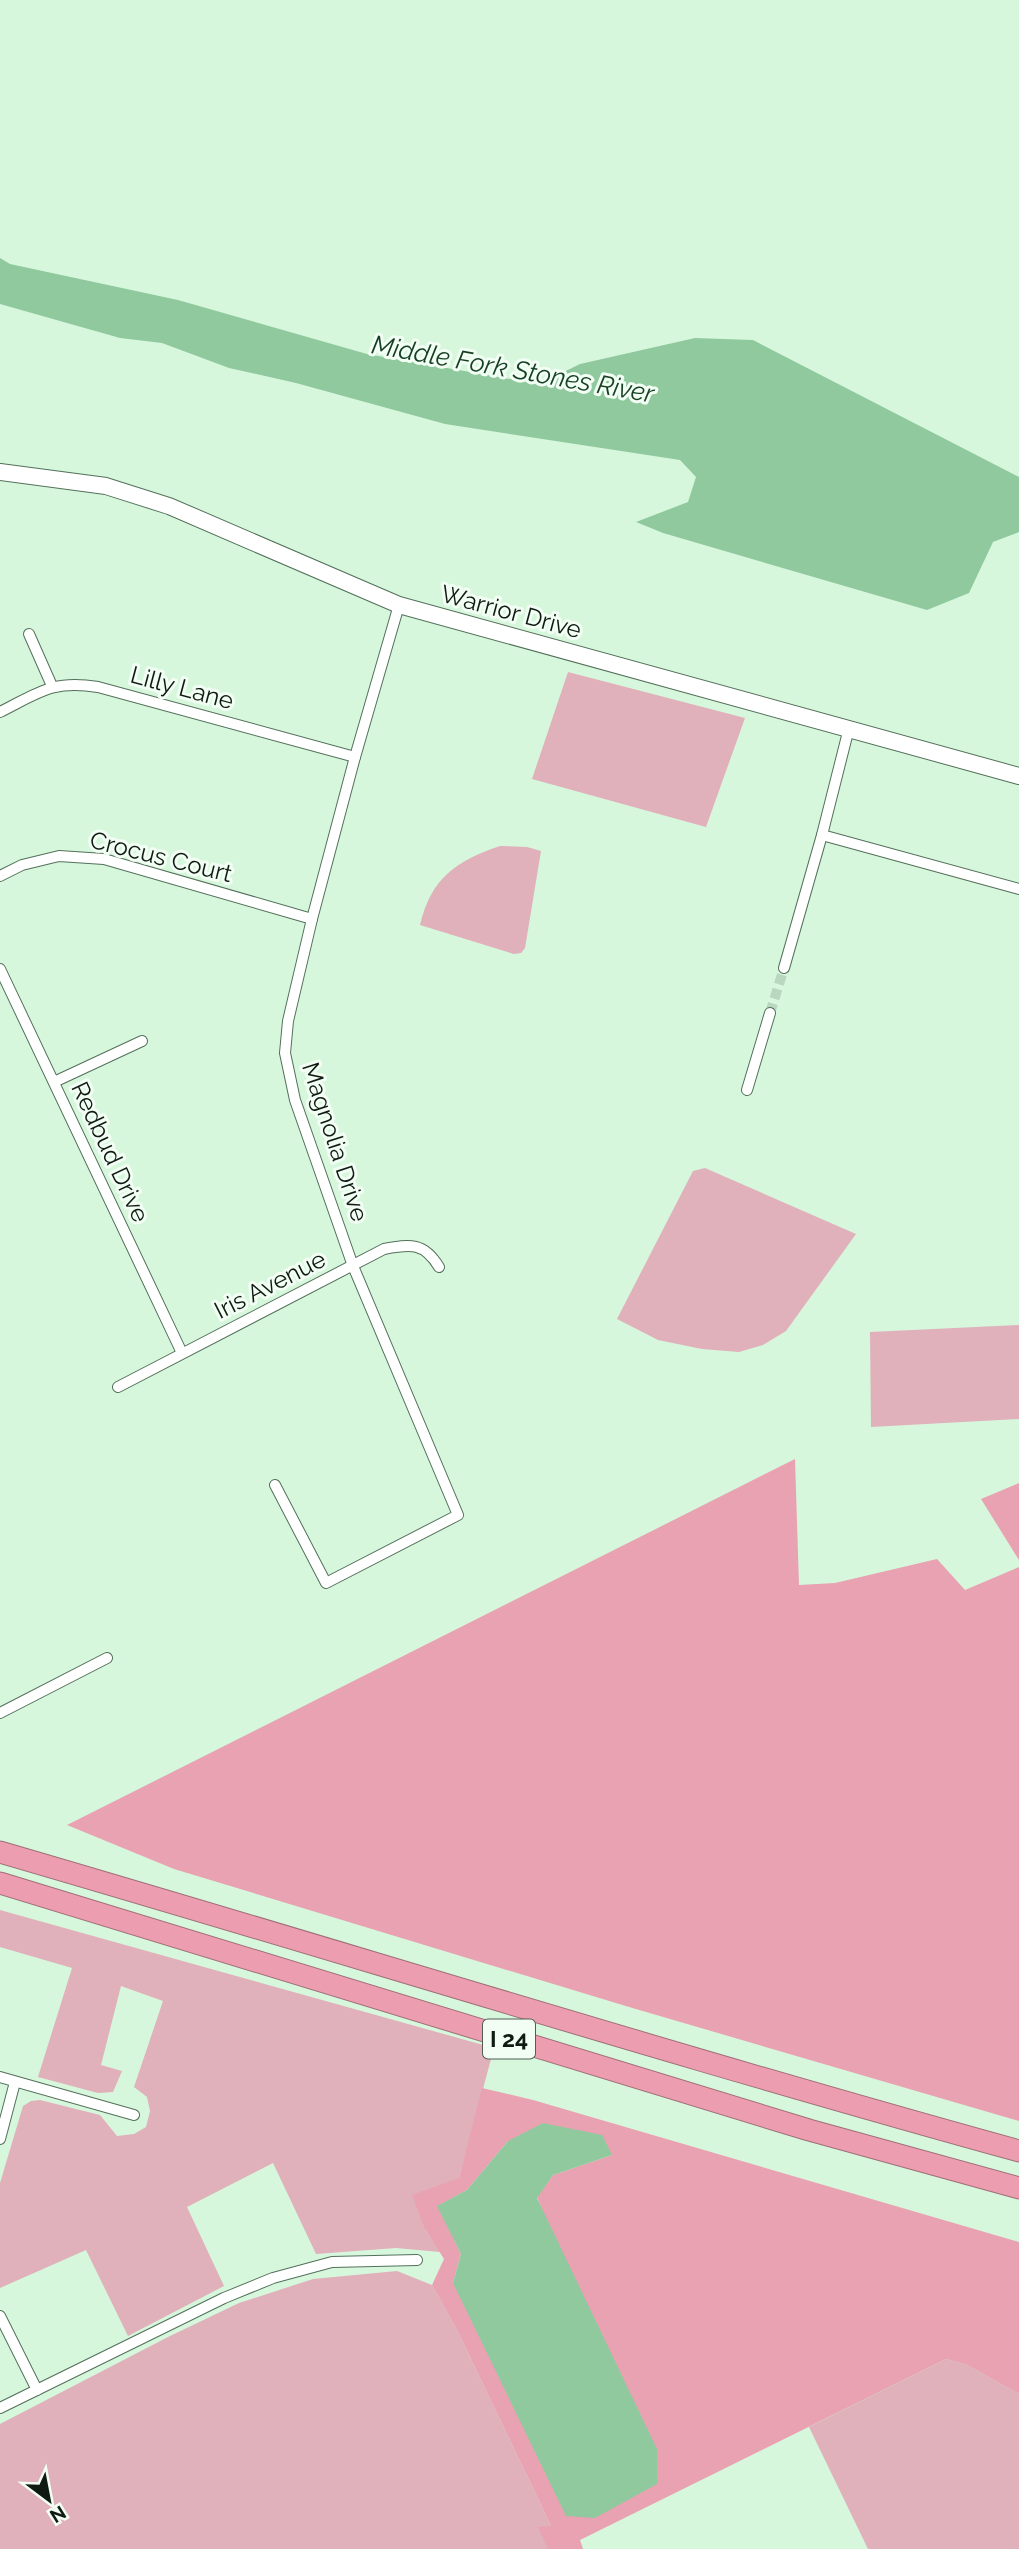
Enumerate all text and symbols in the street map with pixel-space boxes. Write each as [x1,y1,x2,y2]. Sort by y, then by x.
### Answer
water label: Middle Fork Stones River [370,329,658,409]
street label: Warrior Drive [438,579,585,644]
street label: Lilly Lane [127,660,237,715]
street label: Crocus Court [87,825,235,888]
street label: Magnolia Drive [296,1059,375,1225]
street label: Redbud Drive [65,1077,156,1227]
street label: Iris Avenue [209,1244,330,1325]
road number: I 24 [483,2020,535,2058]
north arrow [14,2465,84,2535]
text: N [46,2501,70,2528]

